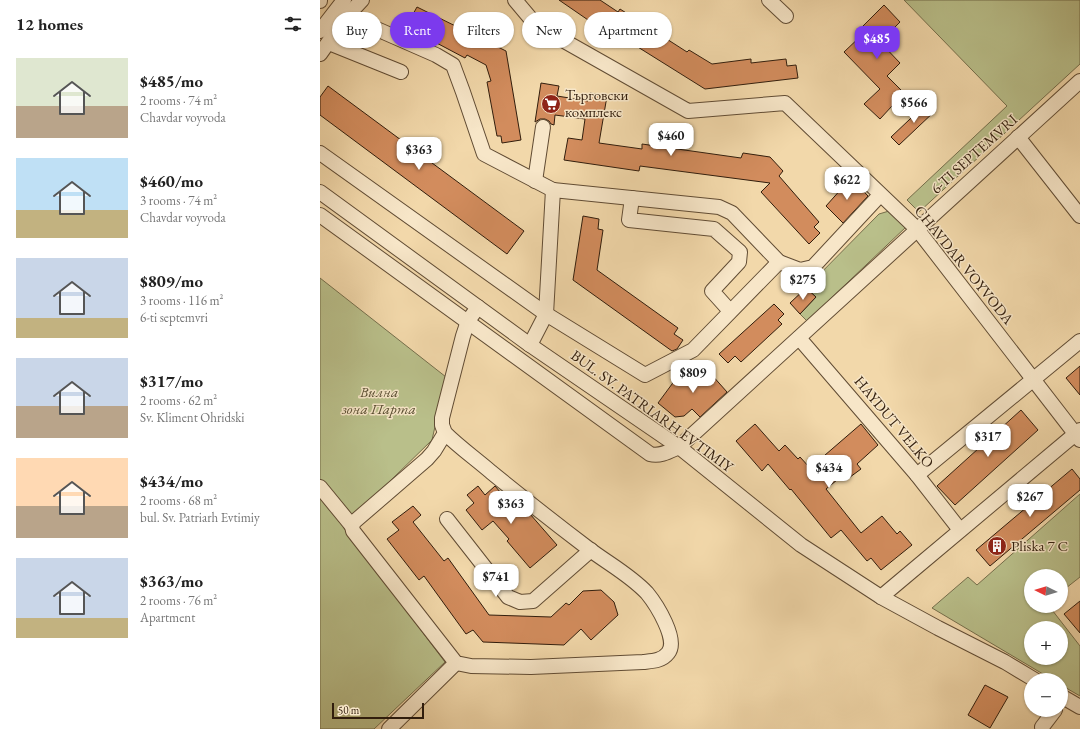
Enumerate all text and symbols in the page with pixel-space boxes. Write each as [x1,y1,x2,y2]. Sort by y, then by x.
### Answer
chip: Buy [332,12,382,48]
chip: Rent [390,12,445,48]
chip: Filters [453,12,514,48]
chip: New [522,12,576,48]
chip: Apartment [584,12,672,48]
text: 12 homes [16,13,83,35]
icon: filters [282,13,304,35]
pin: $485 [853,26,901,60]
text: $485 [864,30,890,47]
text: $485/mo [140,70,203,92]
icon: home [48,74,96,122]
place label: Търговски комплекс [565,85,628,121]
pin: $566 [890,90,938,124]
text: 2 rooms · 74 m² [140,92,217,109]
supermarket icon: Търговски комплекс [540,93,562,115]
text: $566 [901,94,927,111]
text: Chavdar voyvoda [140,109,226,126]
street label: 6-TI SEPTEMVRI [926,110,1021,198]
pin: $460 [647,123,695,157]
text: $460 [658,127,684,144]
pin: $363 [395,137,443,171]
text: $363 [406,141,432,158]
pin: $622 [823,167,871,201]
text: $460/mo [140,170,203,192]
text: $622 [834,171,860,188]
icon: home [48,174,96,222]
text: 3 rooms · 74 m² [140,192,217,209]
street label: CHAVDAR VOYVODA [911,201,1019,329]
text: Chavdar voyvoda [140,209,226,226]
pin: $275 [779,267,827,301]
text: $809/mo [140,270,203,292]
text: $275 [790,271,816,288]
icon: home [48,274,96,322]
text: 3 rooms · 116 m² [140,292,224,309]
text: 6-ti septemvri [140,309,208,326]
street label: BUL. SV. PATRIARH EVTIMIY [567,345,738,477]
pin: $809 [669,360,717,394]
text: $809 [680,364,706,381]
text: $317/mo [140,370,203,392]
street label: HAYDUT VELKO [850,372,938,472]
icon: home [48,374,96,422]
park label: Вилна зона Парта [341,382,416,418]
text: 2 rooms · 62 m² [140,392,217,409]
text: Sv. Kliment Ohridski [140,409,245,426]
pin: $317 [964,424,1012,458]
text: $317 [975,428,1001,445]
pin: $434 [805,455,853,489]
text: $434 [816,459,842,476]
text: $434/mo [140,470,203,492]
icon: home [48,474,96,522]
pin: $267 [1006,484,1054,518]
text: $267 [1017,488,1043,505]
pin: $363 [487,491,535,525]
text: 2 rooms · 68 m² [140,492,217,509]
text: $363 [498,495,524,512]
text: bul. Sv. Patriarh Evtimiy [140,509,260,526]
building icon: Pliska 7 C [986,535,1008,557]
place label: Pliska 7 C [1011,536,1068,555]
pin: $741 [472,564,520,598]
text: $741 [483,568,509,585]
north arrow [1024,569,1068,613]
map controls [1024,569,1068,717]
text: $363/mo [140,570,203,592]
icon: home [48,574,96,622]
text: 2 rooms · 76 m² [140,592,217,609]
text: Apartment [140,609,195,626]
button: + [1024,621,1068,665]
button: − [1024,673,1068,717]
scale bar [332,701,424,720]
text: 50 m [338,703,359,717]

